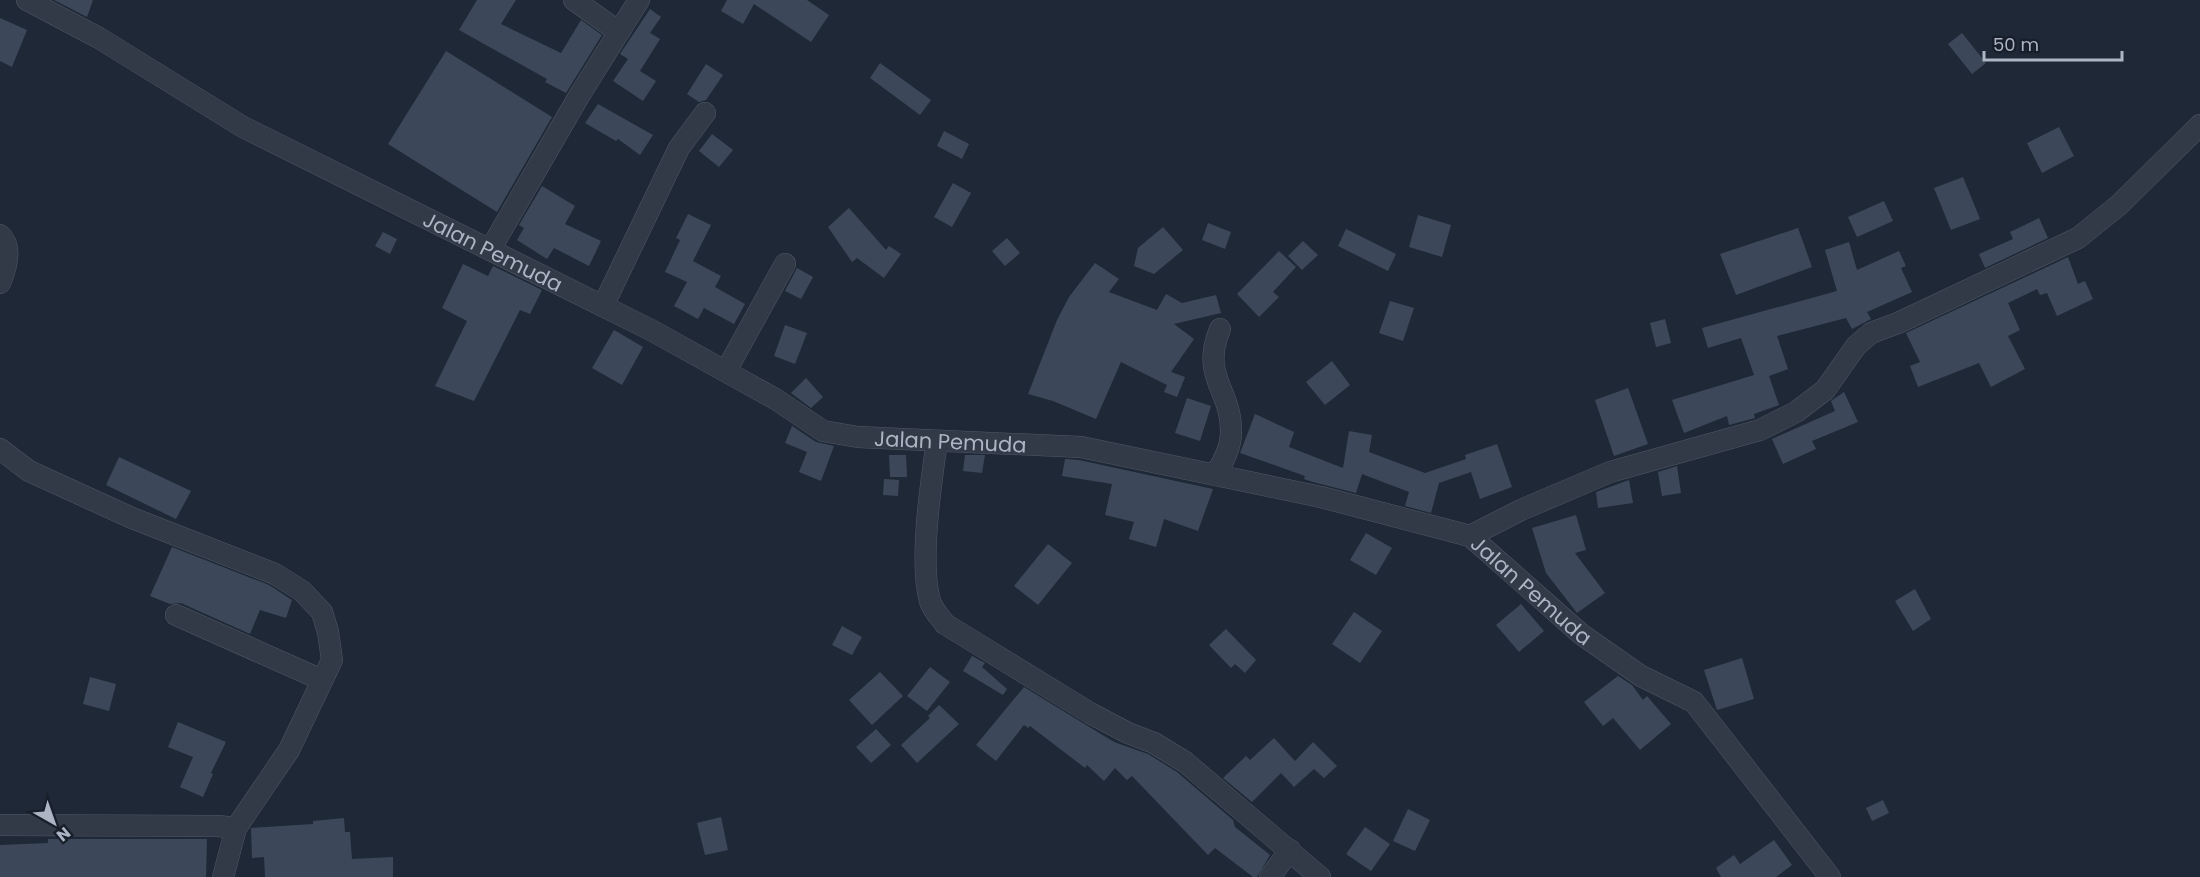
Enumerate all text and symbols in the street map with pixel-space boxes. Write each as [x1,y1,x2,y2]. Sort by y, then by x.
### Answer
scale bar [1984,24,2122,62]
text: 50 m [1993,32,2039,57]
street label: Jalan Pemuda [418,204,568,298]
street label: Jalan Pemuda [874,423,1027,459]
street label: Jalan Pemuda [1465,529,1598,652]
north arrow [24,793,84,853]
text: N [51,821,75,847]

